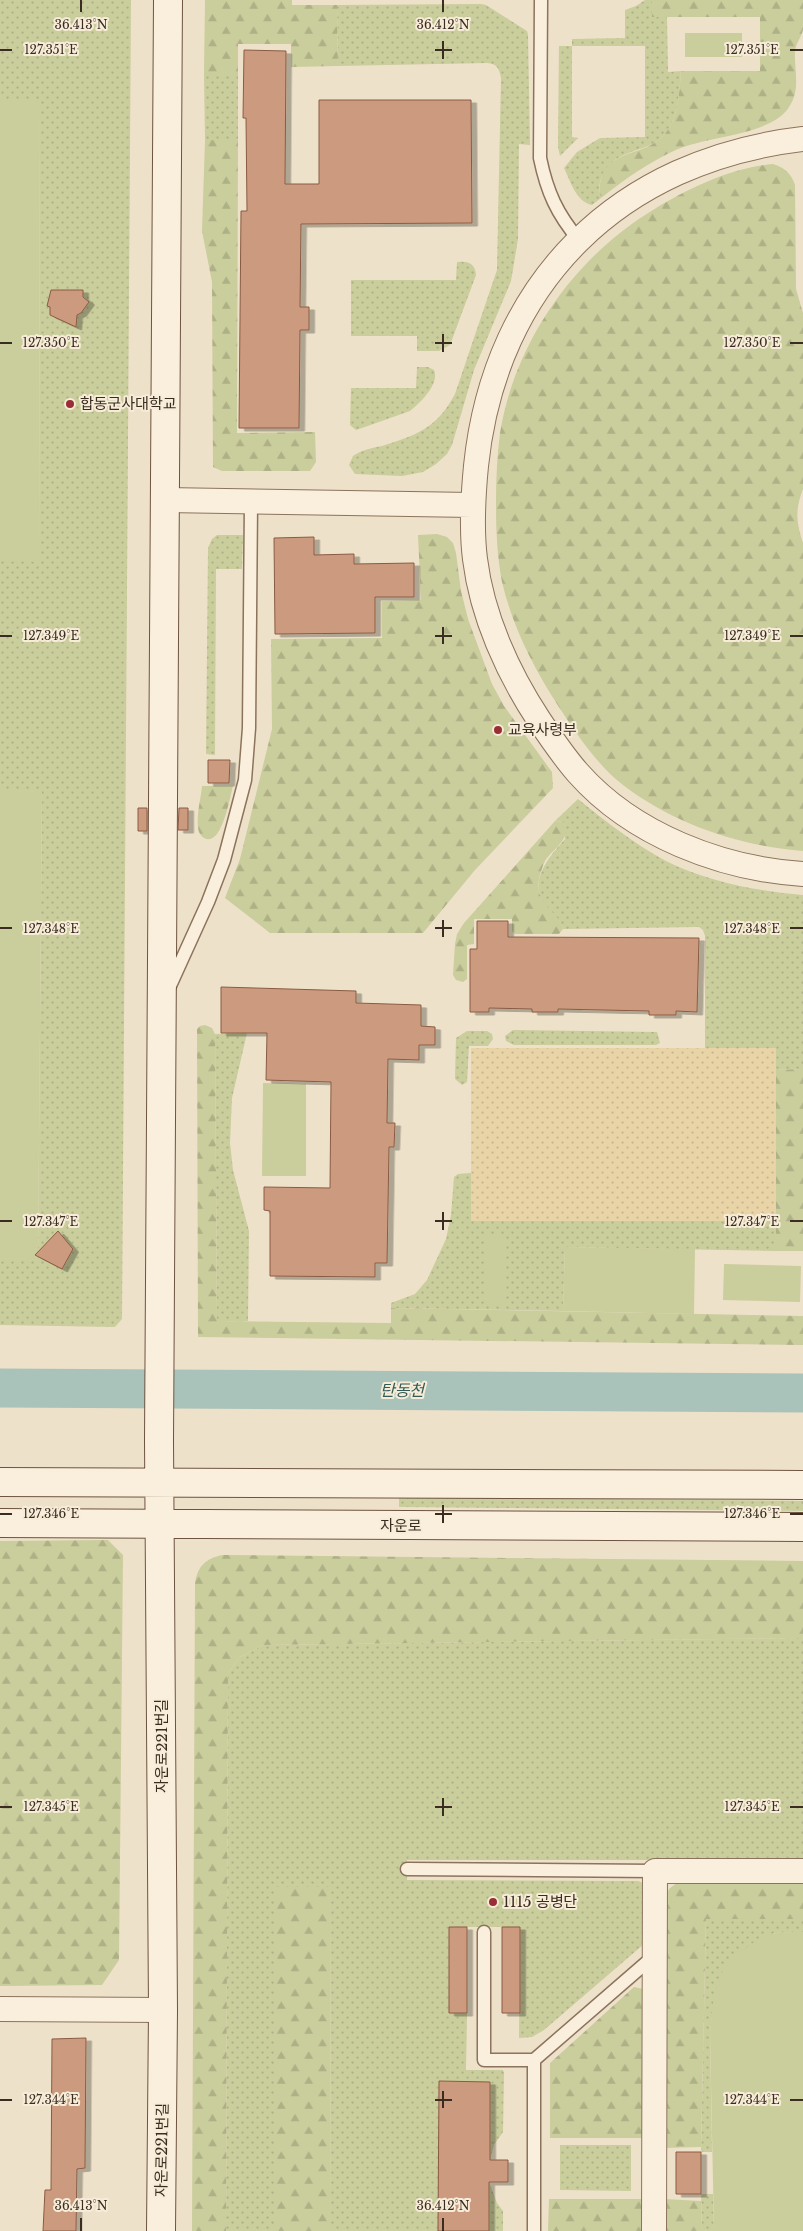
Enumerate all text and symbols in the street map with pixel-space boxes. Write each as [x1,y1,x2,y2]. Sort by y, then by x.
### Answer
text: 36.413°N [54,17,108,32]
text: 36.412°N [416,17,470,32]
text: 127.351°E [24,42,78,57]
text: 127.351°E [725,42,779,57]
text: 127.350°E [23,335,80,350]
text: 127.350°E [724,335,781,350]
place label: 합동군사대학교 [80,394,177,413]
marker: 합동군사대학교 [64,398,76,410]
text: 127.349°E [23,628,79,643]
text: 127.349°E [724,628,780,643]
place label: 교육사령부 [508,720,577,739]
marker: 교육사령부 [492,724,504,736]
text: 127.348°E [23,921,79,936]
text: 127.348°E [724,921,780,936]
text: 127.347°E [24,1214,79,1229]
text: 127.347°E [725,1214,780,1229]
water label: 탄동천 [380,1380,426,1400]
text: 127.346°E [23,1506,79,1521]
text: 127.346°E [724,1506,780,1521]
street label: 자운로 [380,1516,422,1535]
street label: 자운로221번길 [152,1699,171,1793]
text: 127.345°E [23,1799,79,1814]
text: 127.345°E [724,1799,780,1814]
place label: 1115 공병단 [503,1892,577,1911]
marker: 1115 공병단 [487,1896,499,1908]
text: 127.344°E [23,2092,79,2107]
text: 127.344°E [724,2092,780,2107]
street label: 자운로221번길 [151,2103,172,2197]
text: 36.413°N [54,2198,108,2213]
text: 36.412°N [416,2198,470,2213]

